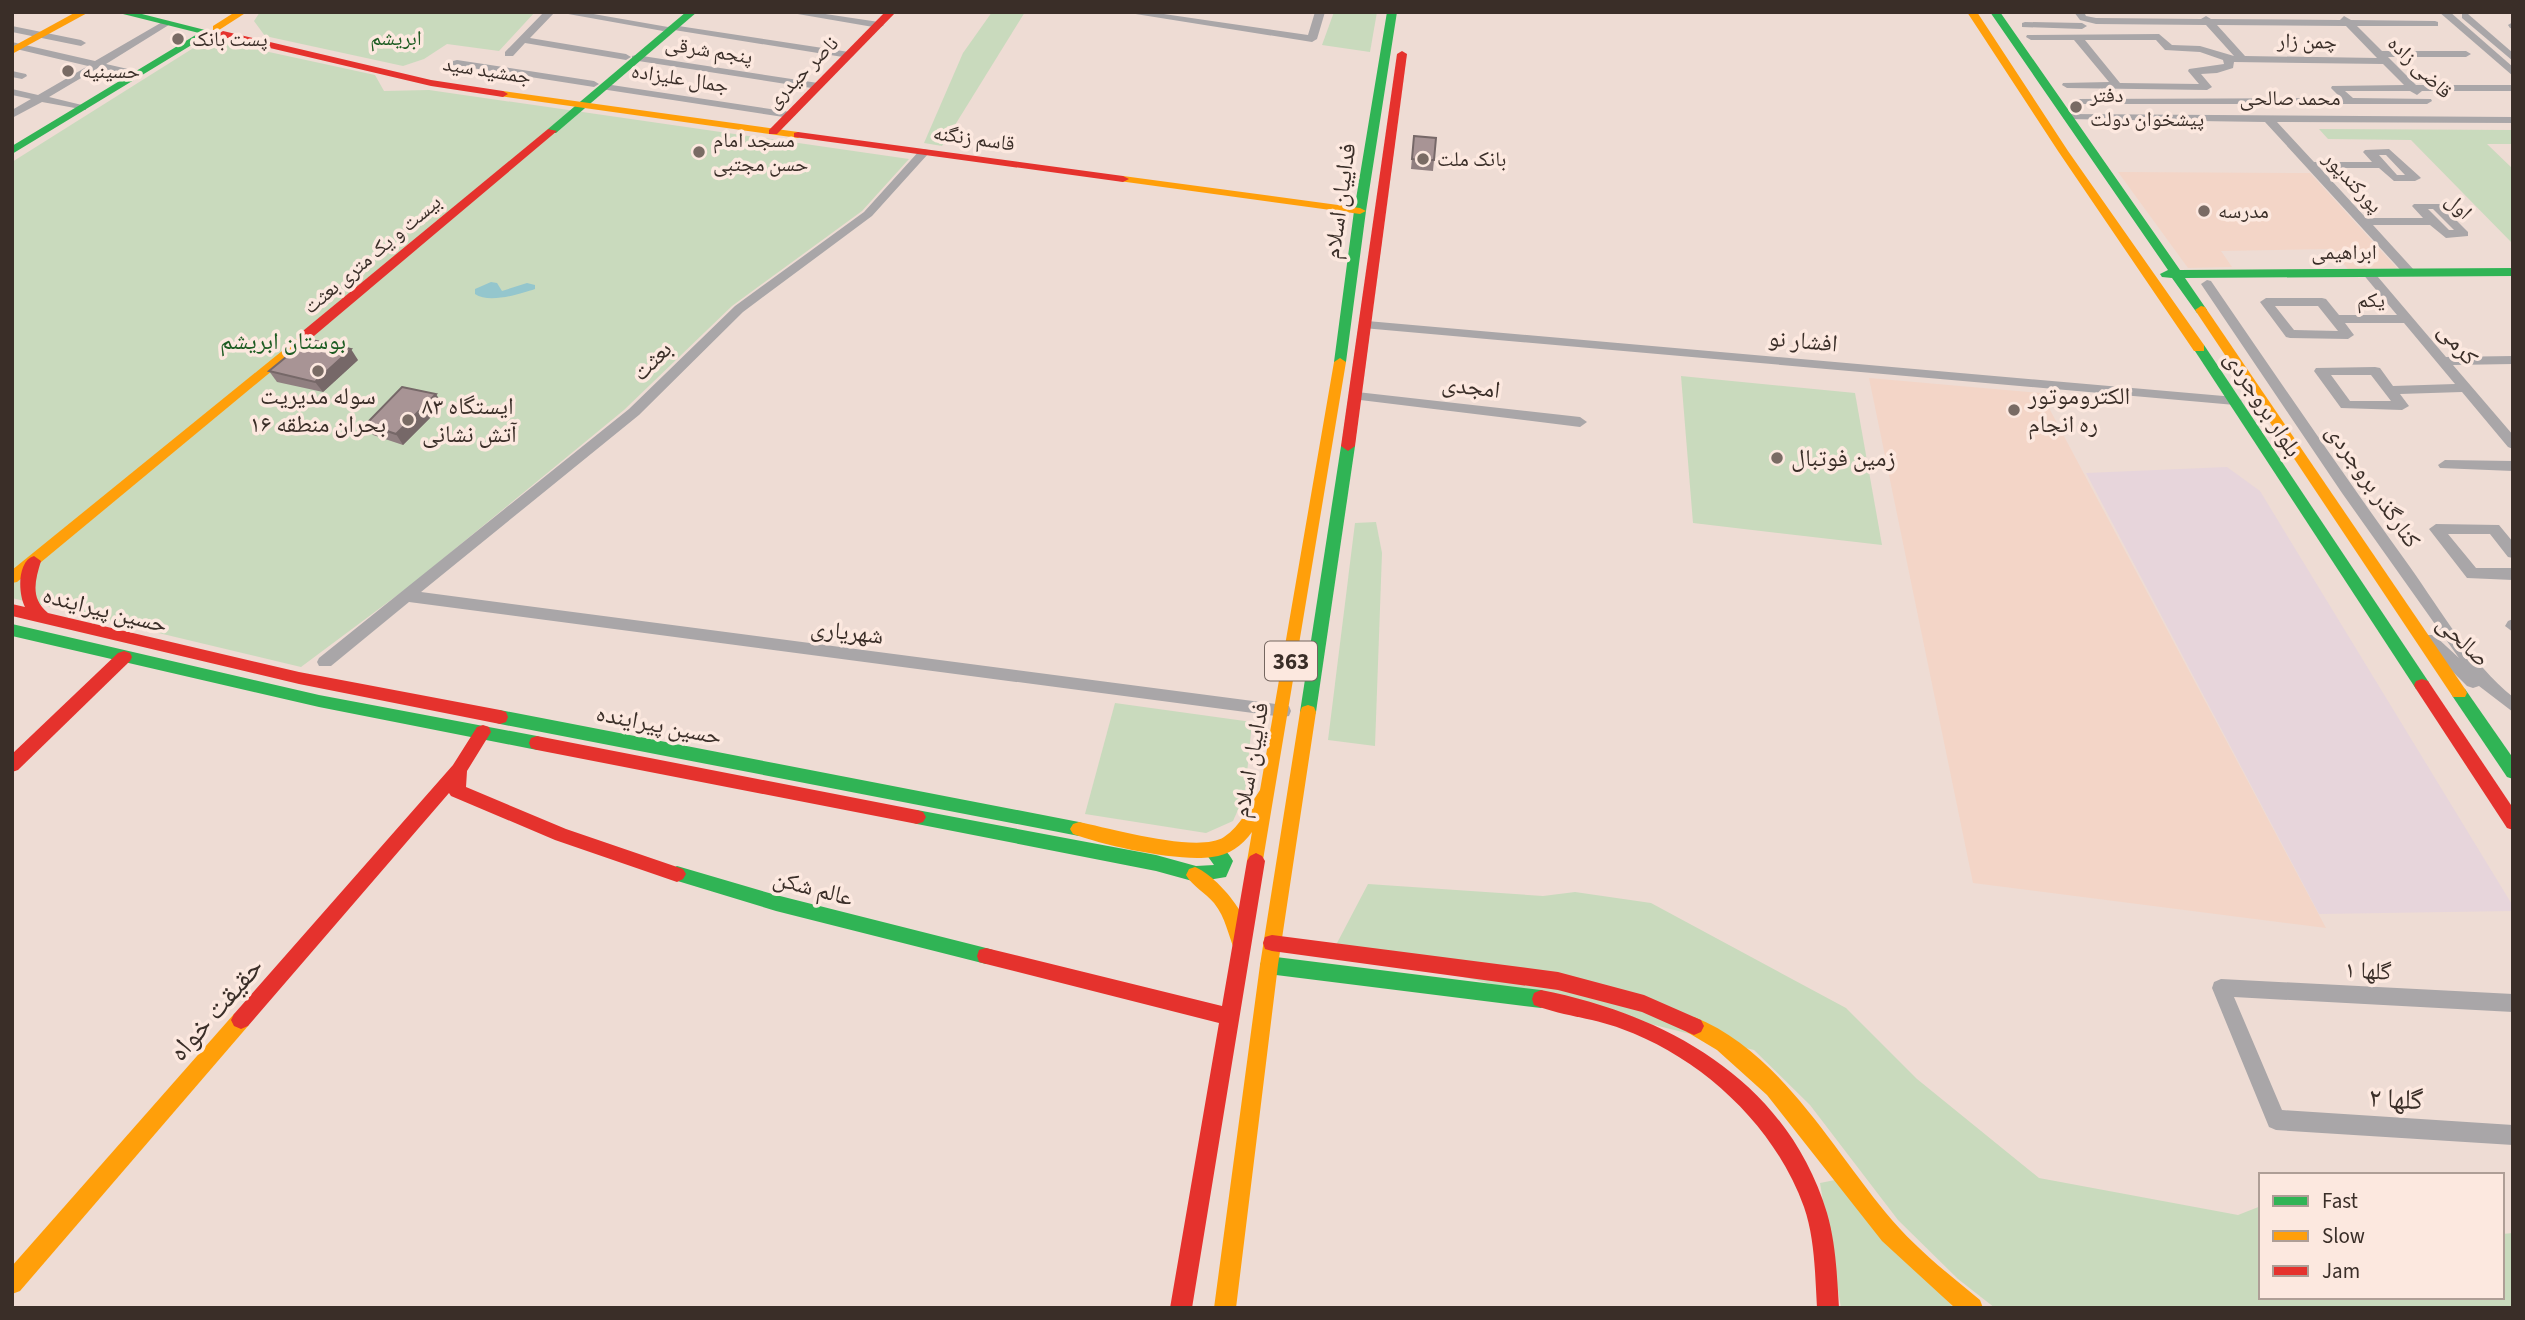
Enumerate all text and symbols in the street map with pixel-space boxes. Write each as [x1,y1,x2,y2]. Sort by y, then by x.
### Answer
park label: ابریشم [370,23,422,53]
place label: پست بانک [192,24,268,54]
street label: چمن زار [2276,25,2337,57]
street label: پنجم شرقی [663,28,755,72]
street label: ناصر حیدری [759,29,845,115]
street label: قاضی زاده [2381,29,2459,105]
marker: پست بانک [170,31,186,47]
street label: جمشید سید [441,48,533,92]
place label: حسینیه [82,56,140,86]
street label: جمال علیزاده [629,56,731,100]
marker: حسینیه [60,63,76,79]
place label: دفتر پیشخوان دولت [2089,80,2204,134]
street label: محمد صالحی [2239,83,2341,113]
marker: دفتر پیشخوان دولت [2068,99,2084,115]
street label: قاسم زنگنه [931,117,1017,159]
place label: مسجد امام حسن مجتبی [713,125,808,179]
street label: فداییان اسلام [1315,141,1365,261]
marker: مسجد امام حسن مجتبی [691,144,707,160]
place label: بانک ملت [1437,144,1506,174]
street label: پورکندپور [2316,144,2390,220]
marker: بانک ملت [1415,151,1431,167]
street label: اول [2439,186,2479,226]
street label: بیست و یک متری بعثت [296,187,448,321]
place label: مدرسه [2218,196,2269,226]
marker: مدرسه [2196,203,2212,219]
street label: ابراهیمی [2311,237,2377,267]
street label: یکم [2357,285,2385,315]
street label: کرمی [2429,315,2487,373]
street label: افشار نو [1767,321,1839,361]
park label: بوستان ابریشم [220,324,346,359]
street label: بعثت [624,333,680,389]
street label: بلوار بروجردی [2215,344,2311,464]
marker: سوله مدیریت بحران منطقه ۱۶ [310,363,326,379]
street label: امجدی [1440,366,1502,408]
place label: سوله مدیریت بحران منطقه ۱۶ [250,379,386,442]
place label: الکتروموتور ره انجام [2027,379,2130,442]
place label: ایستگاه ۸۳ آتش نشانی [422,389,518,452]
marker: الکتروموتور ره انجام [2006,402,2022,418]
marker: ایستگاه ۸۳ آتش نشانی [400,412,416,428]
street label: کنارگذر بروجردی [2317,417,2429,555]
place label: زمین فوتبال [1791,441,1896,476]
marker: زمین فوتبال [1769,450,1785,466]
street label: حسین پیراینده [39,578,171,642]
street label: صالحی [2428,607,2498,675]
street label: شهریاری [809,610,885,654]
road number: 363 [1265,642,1317,680]
street label: حسین پیراینده [593,696,725,754]
street label: فداییان اسلام [1224,699,1278,821]
street label: عالم شکن [769,861,857,915]
street label: حقیقت خواه [159,948,273,1070]
street label: گلها ۱ [2344,952,2392,990]
street label: گلها ۲ [2368,1078,2425,1120]
legend [2259,1173,2504,1299]
text: Fast [2322,1186,2358,1216]
text: Slow [2322,1221,2365,1251]
text: Jam [2322,1256,2360,1286]

